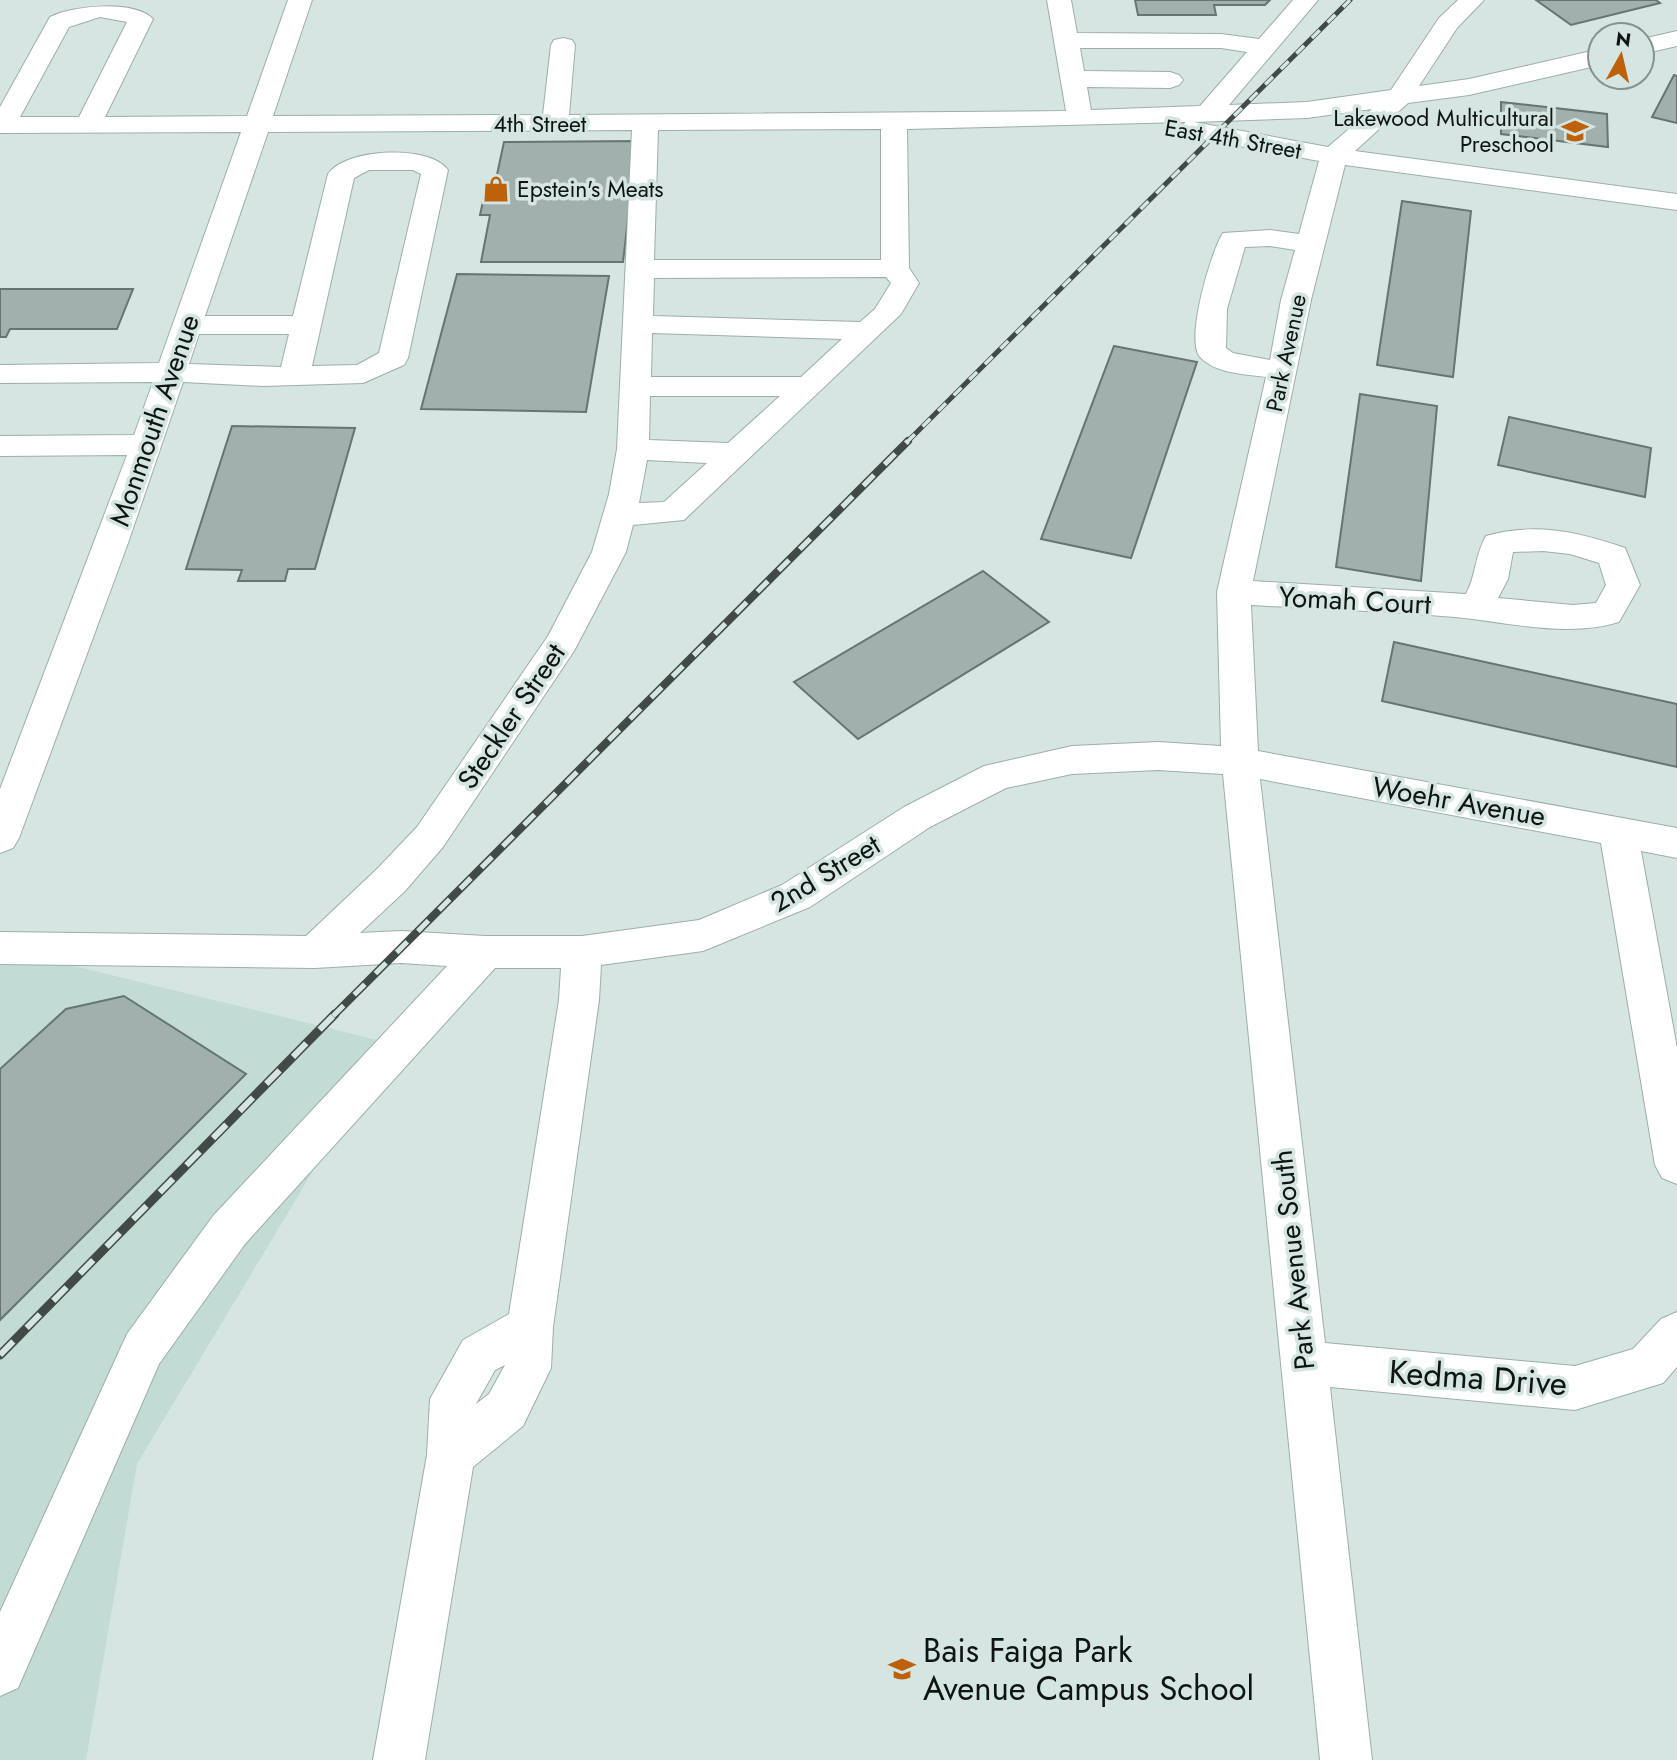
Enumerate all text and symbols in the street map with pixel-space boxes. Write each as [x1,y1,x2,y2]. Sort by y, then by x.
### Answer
north arrow [1586,21,1656,91]
text: N [1614,25,1633,54]
place label: Lakewood Multicultural Preschool [1333,101,1554,161]
street label: 4th Street [494,107,587,141]
street label: East 4th Street [1162,110,1304,168]
school or university icon: Lakewood Multicultural Preschool [1560,116,1590,146]
place label: Epstein's Meats [517,172,664,206]
shop icon: Epstein's Meats [481,174,511,204]
street label: Park Avenue [1257,291,1315,415]
street label: Monmouth Avenue [99,309,210,532]
street label: Yomah Court [1278,576,1432,625]
street label: Steckler Street [447,635,575,797]
street label: Woehr Avenue [1369,766,1549,837]
street label: 2nd Street [762,824,888,922]
street label: Park Avenue South [1262,1148,1325,1372]
street label: Kedma Drive [1387,1348,1569,1407]
place label: Bais Faiga Park Avenue Campus School [923,1627,1254,1712]
school or university icon: Bais Faiga Park Avenue Campus School [887,1654,917,1684]

